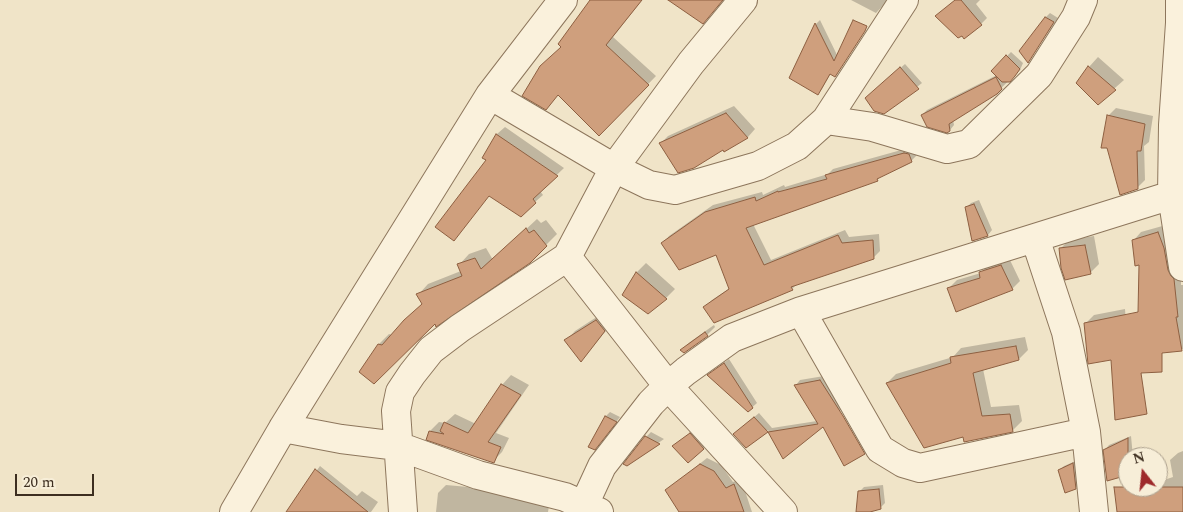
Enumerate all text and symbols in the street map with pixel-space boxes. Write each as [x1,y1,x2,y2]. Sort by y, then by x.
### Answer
text: N [1131,446,1147,470]
north arrow [1118,447,1168,497]
scale bar [18,464,96,496]
text: 20 m [23,471,55,494]

